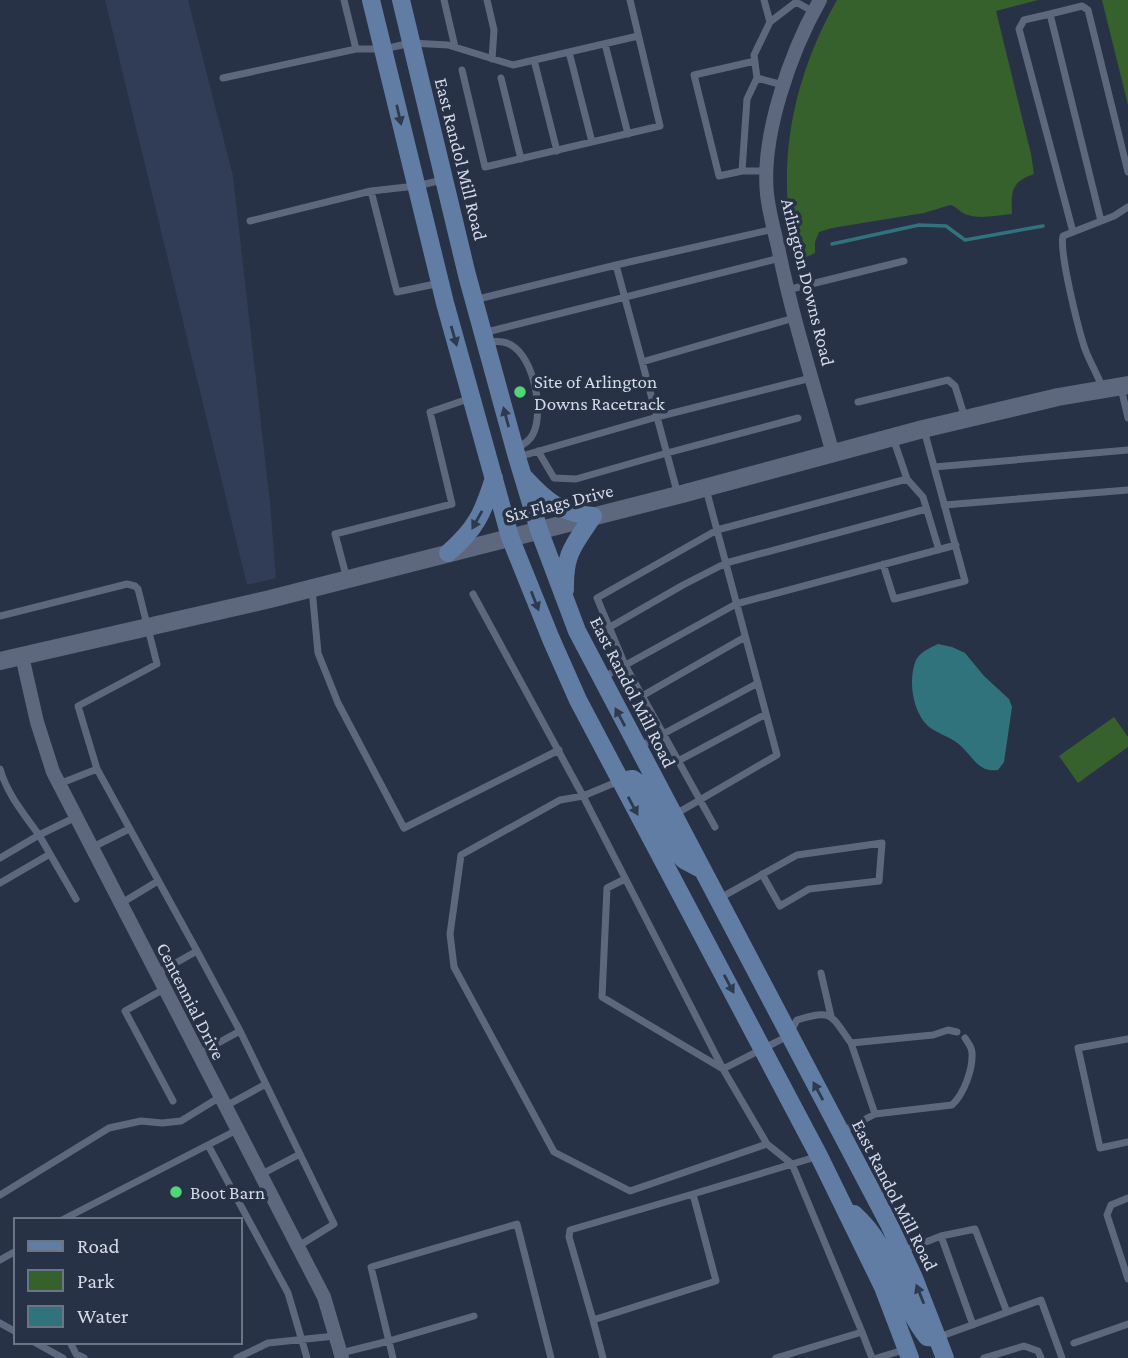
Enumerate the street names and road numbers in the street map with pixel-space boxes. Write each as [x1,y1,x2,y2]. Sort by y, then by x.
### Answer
street label: East Randol Mill Road [431,76,491,242]
street label: Arlington Downs Road [777,196,839,368]
street label: Six Flags Drive [503,479,615,527]
street label: East Randol Mill Road [586,613,680,771]
street label: Centennial Drive [153,939,229,1063]
street label: East Randol Mill Road [848,1116,942,1274]

